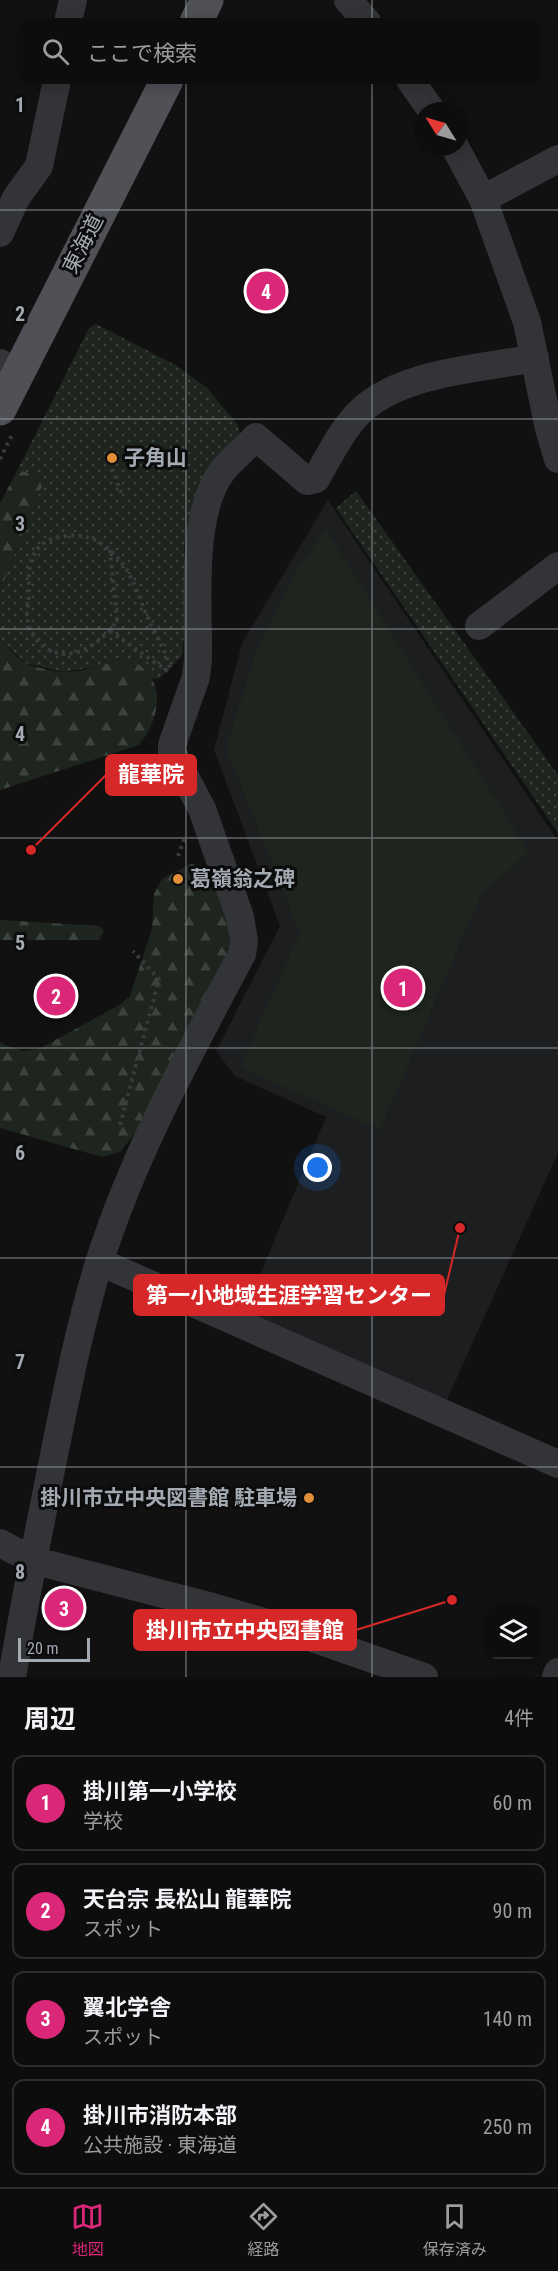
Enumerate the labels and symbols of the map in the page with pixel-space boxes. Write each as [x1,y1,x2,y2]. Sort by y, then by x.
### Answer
text: 1 [15,93,25,117]
north arrow [414,102,468,156]
street label: 東海道 [58,210,108,278]
pin: 4 [246,268,286,314]
text: 2 [15,302,25,326]
place label: 子角山 [124,446,187,470]
marker: 子角山 [105,451,119,465]
text: 3 [15,512,25,536]
text: 4 [15,722,25,746]
callout: 龍華院 [106,755,196,795]
text: 龍華院 [118,762,184,787]
place label: 葛嶺翁之碑 [190,867,295,891]
marker: 葛嶺翁之碑 [171,872,185,886]
text: 5 [15,931,25,955]
pin: 1 [384,966,422,1010]
pin: 2 [36,974,76,1018]
text: 6 [15,1141,25,1165]
your location [303,1153,332,1182]
callout: 第一小地域生涯学習センター [134,1275,444,1315]
text: 第一小地域生涯学習センター [146,1283,432,1308]
text: 7 [15,1350,25,1374]
place label: 掛川市立中央図書館 駐車場 [40,1486,297,1510]
marker: 掛川市立中央図書館 駐車場 [302,1491,316,1505]
text: 8 [15,1560,25,1584]
pin: 3 [44,1586,84,1630]
callout: 掛川市立中央図書館 [134,1610,356,1650]
text: 掛川市立中央図書館 [146,1618,344,1643]
scale bar [18,1635,90,1662]

